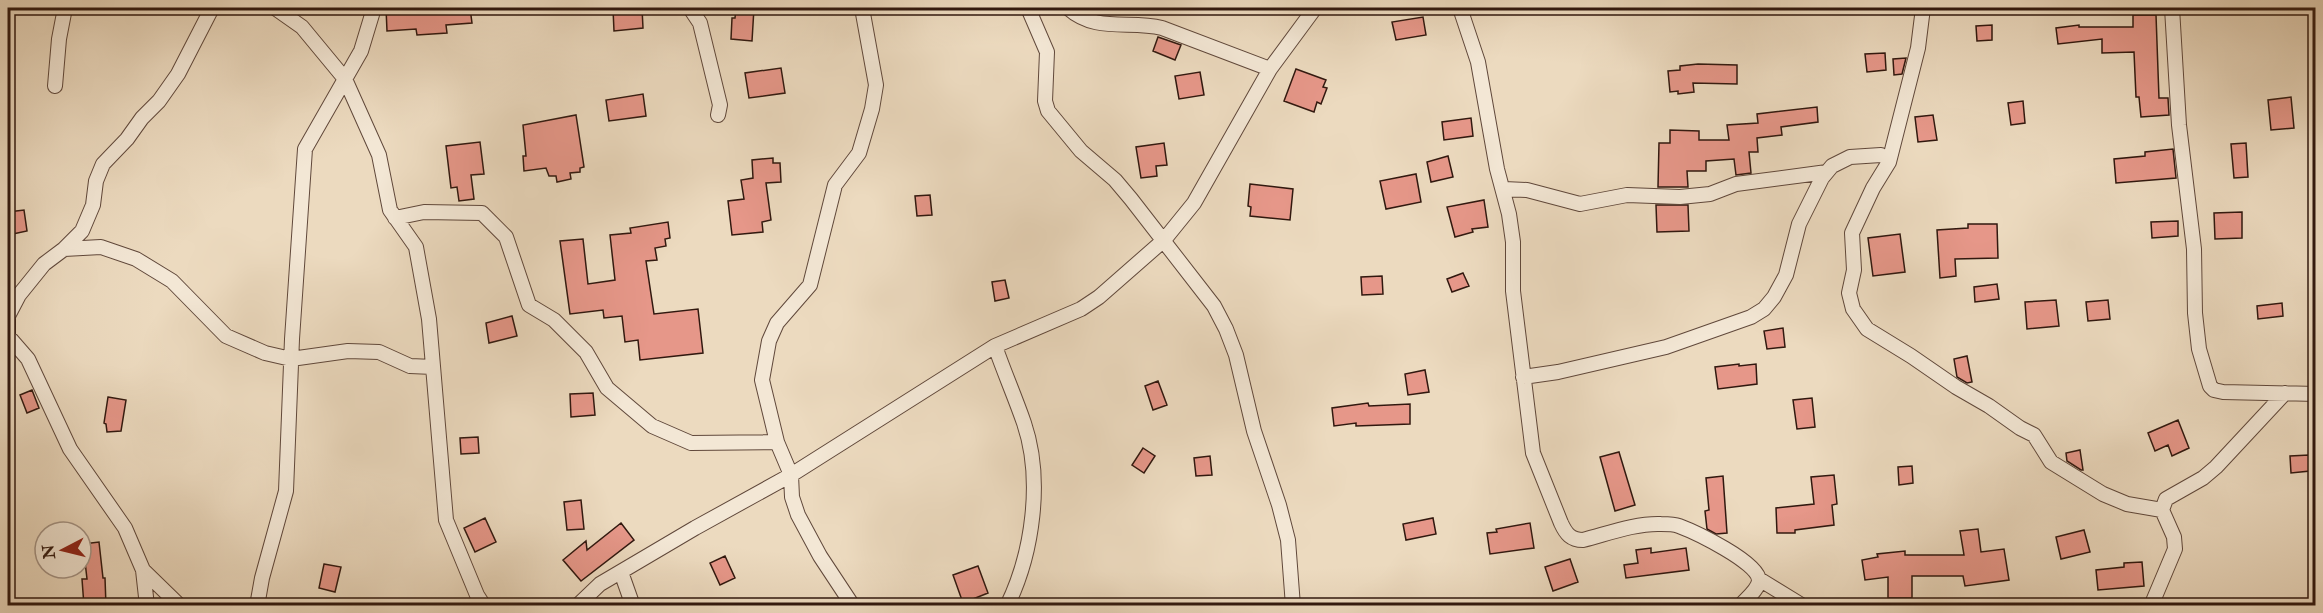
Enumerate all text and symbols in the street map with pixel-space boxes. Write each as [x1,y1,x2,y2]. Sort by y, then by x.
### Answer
north arrow [33,520,93,580]
text: N [38,543,60,561]

